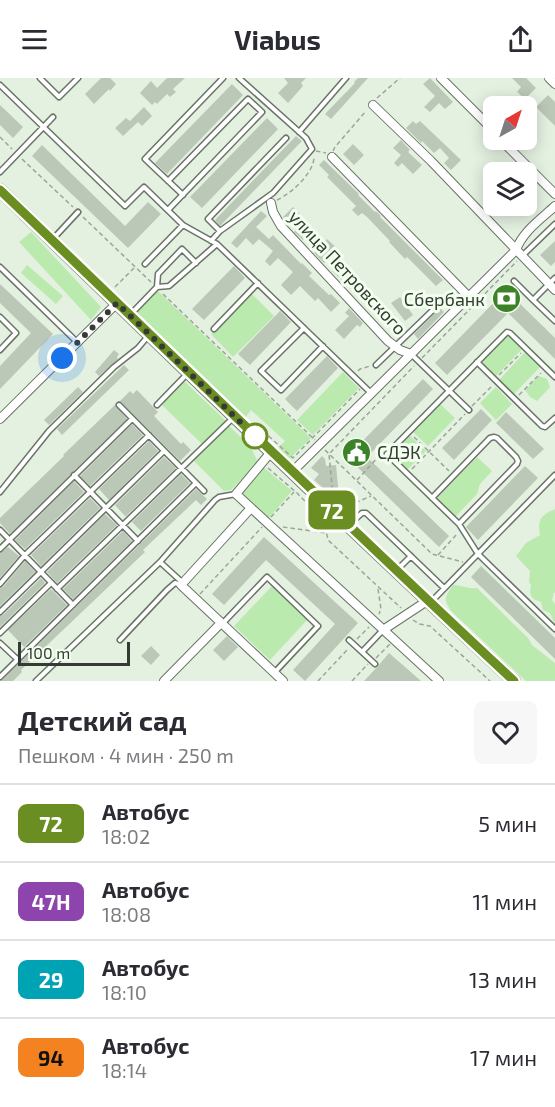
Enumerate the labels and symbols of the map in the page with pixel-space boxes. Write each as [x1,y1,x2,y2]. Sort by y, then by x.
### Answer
north arrow [483,96,537,150]
street label: улица Петровского [285,205,411,339]
bank icon: Сбербанк [490,283,522,315]
place label: Сбербанк [404,288,485,310]
your location [47,343,77,373]
unlabelled marker [242,423,268,449]
public building icon: СДЭК [340,436,372,468]
place label: СДЭК [377,441,421,463]
line badge: 72 [305,490,359,530]
scale bar [18,639,130,666]

